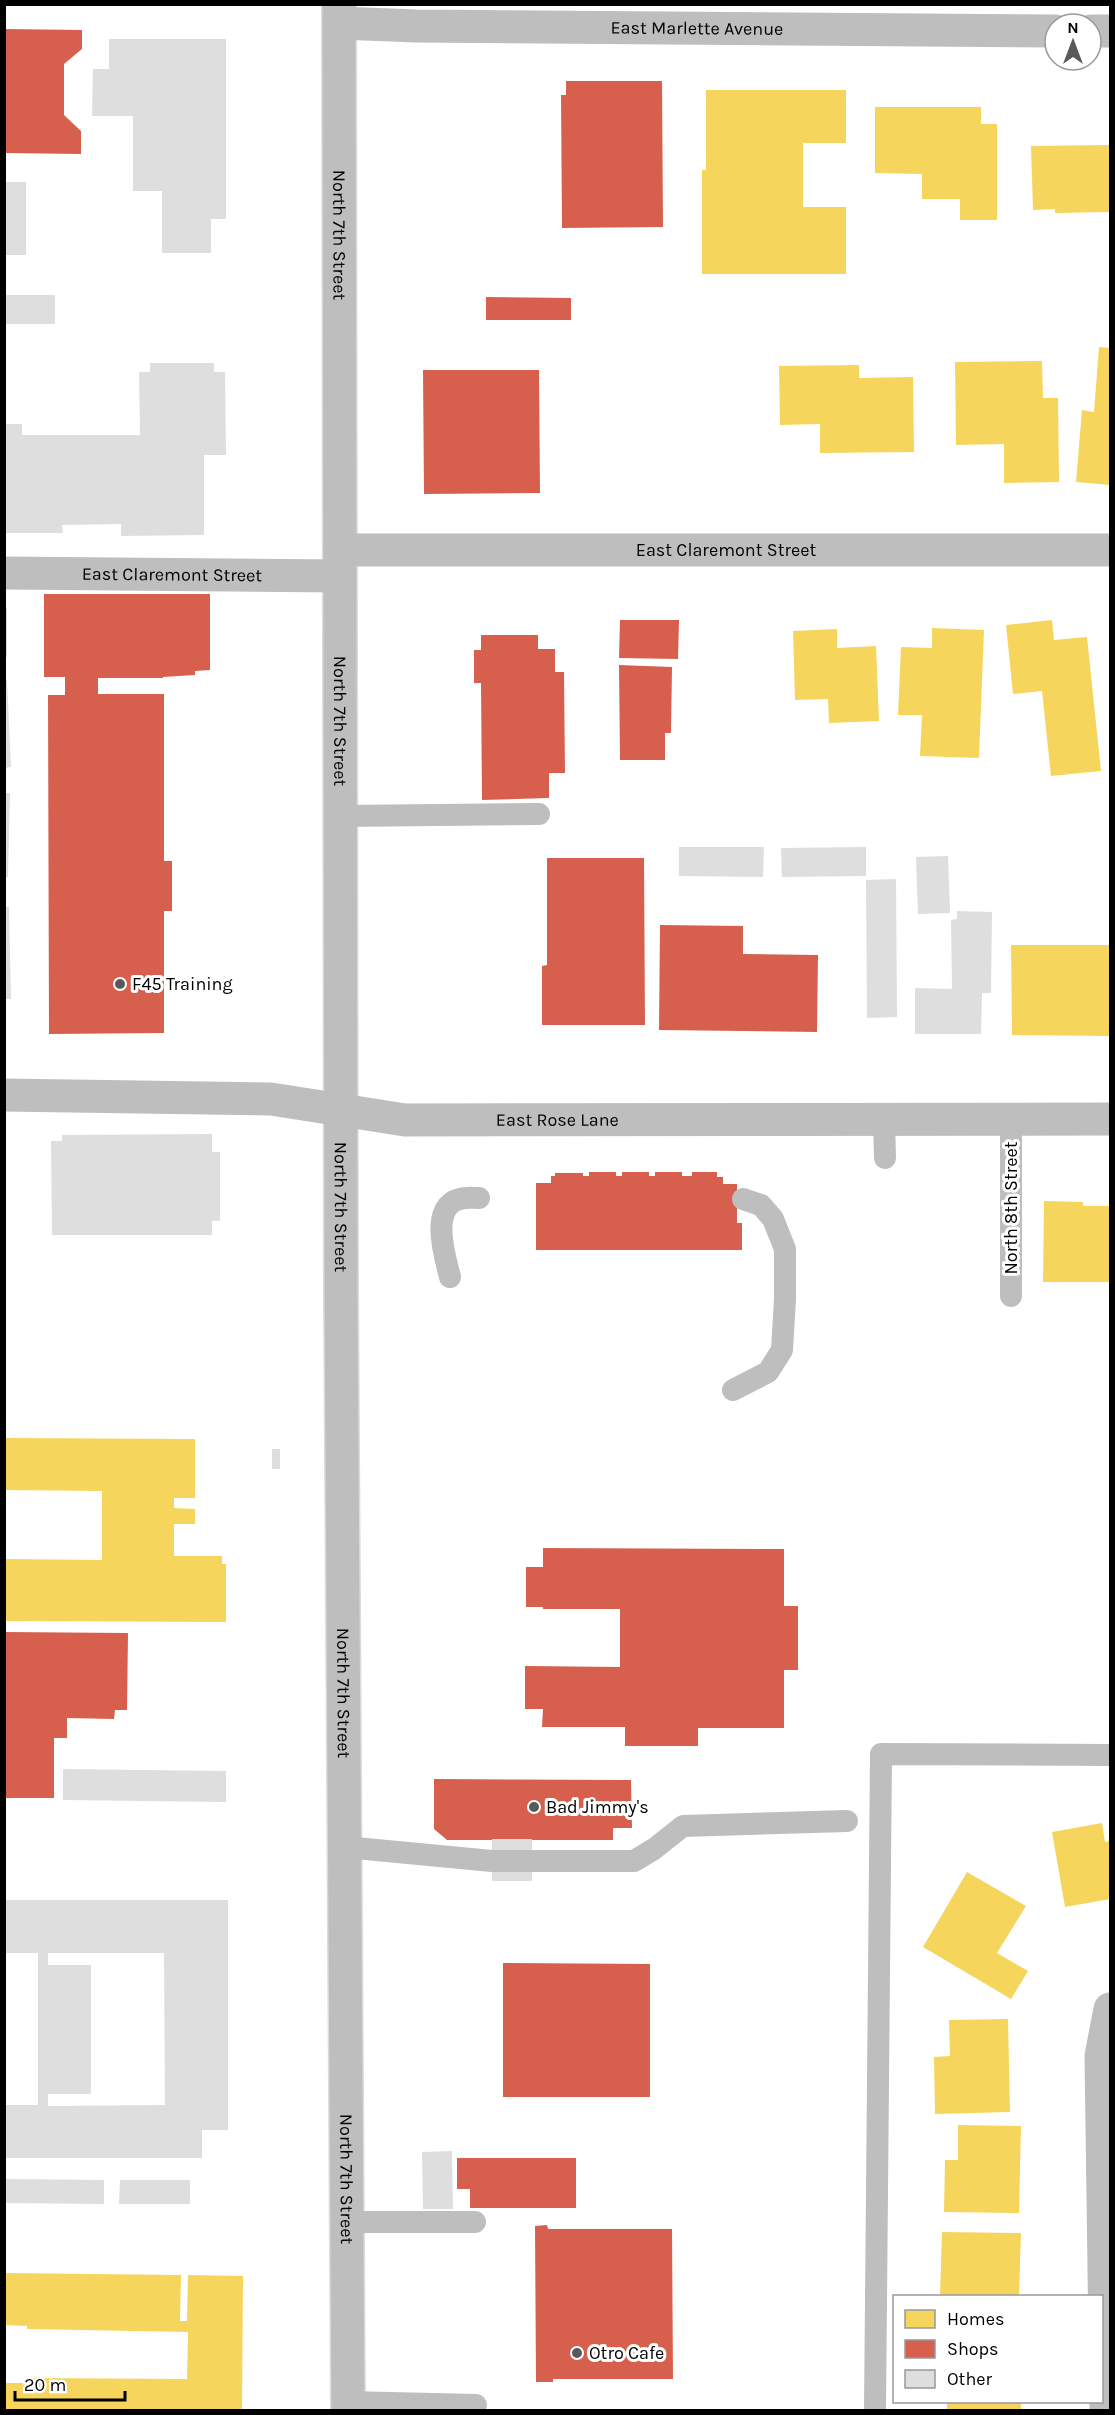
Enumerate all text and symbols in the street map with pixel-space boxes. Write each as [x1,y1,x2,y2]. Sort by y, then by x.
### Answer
north arrow [1043,12,1103,72]
street label: East Marlette Avenue [610,17,783,40]
text: N [1067,18,1079,37]
street label: North 7th Street [328,170,350,300]
street label: East Claremont Street [636,539,816,561]
street label: East Claremont Street [82,563,263,586]
street label: North 7th Street [329,656,351,786]
place label: F45 Training [132,973,233,995]
marker: F45 Training [113,977,127,991]
street label: East Rose Lane [496,1109,619,1131]
street label: North 8th Street [1000,1141,1022,1274]
street label: North 7th Street [330,1142,352,1272]
street label: North 7th Street [332,1628,355,1759]
place label: Bad Jimmy's [546,1796,649,1818]
marker: Bad Jimmy's [527,1800,541,1814]
street label: North 7th Street [335,2114,358,2245]
legend [893,2295,1103,2403]
text: Homes [947,2308,1004,2330]
text: Shops [947,2338,999,2360]
place label: Otro Cafe [589,2342,664,2364]
marker: Otro Cafe [570,2346,584,2360]
scale bar [15,2364,124,2402]
text: Other [947,2368,992,2390]
text: 20 m [24,2374,66,2396]

